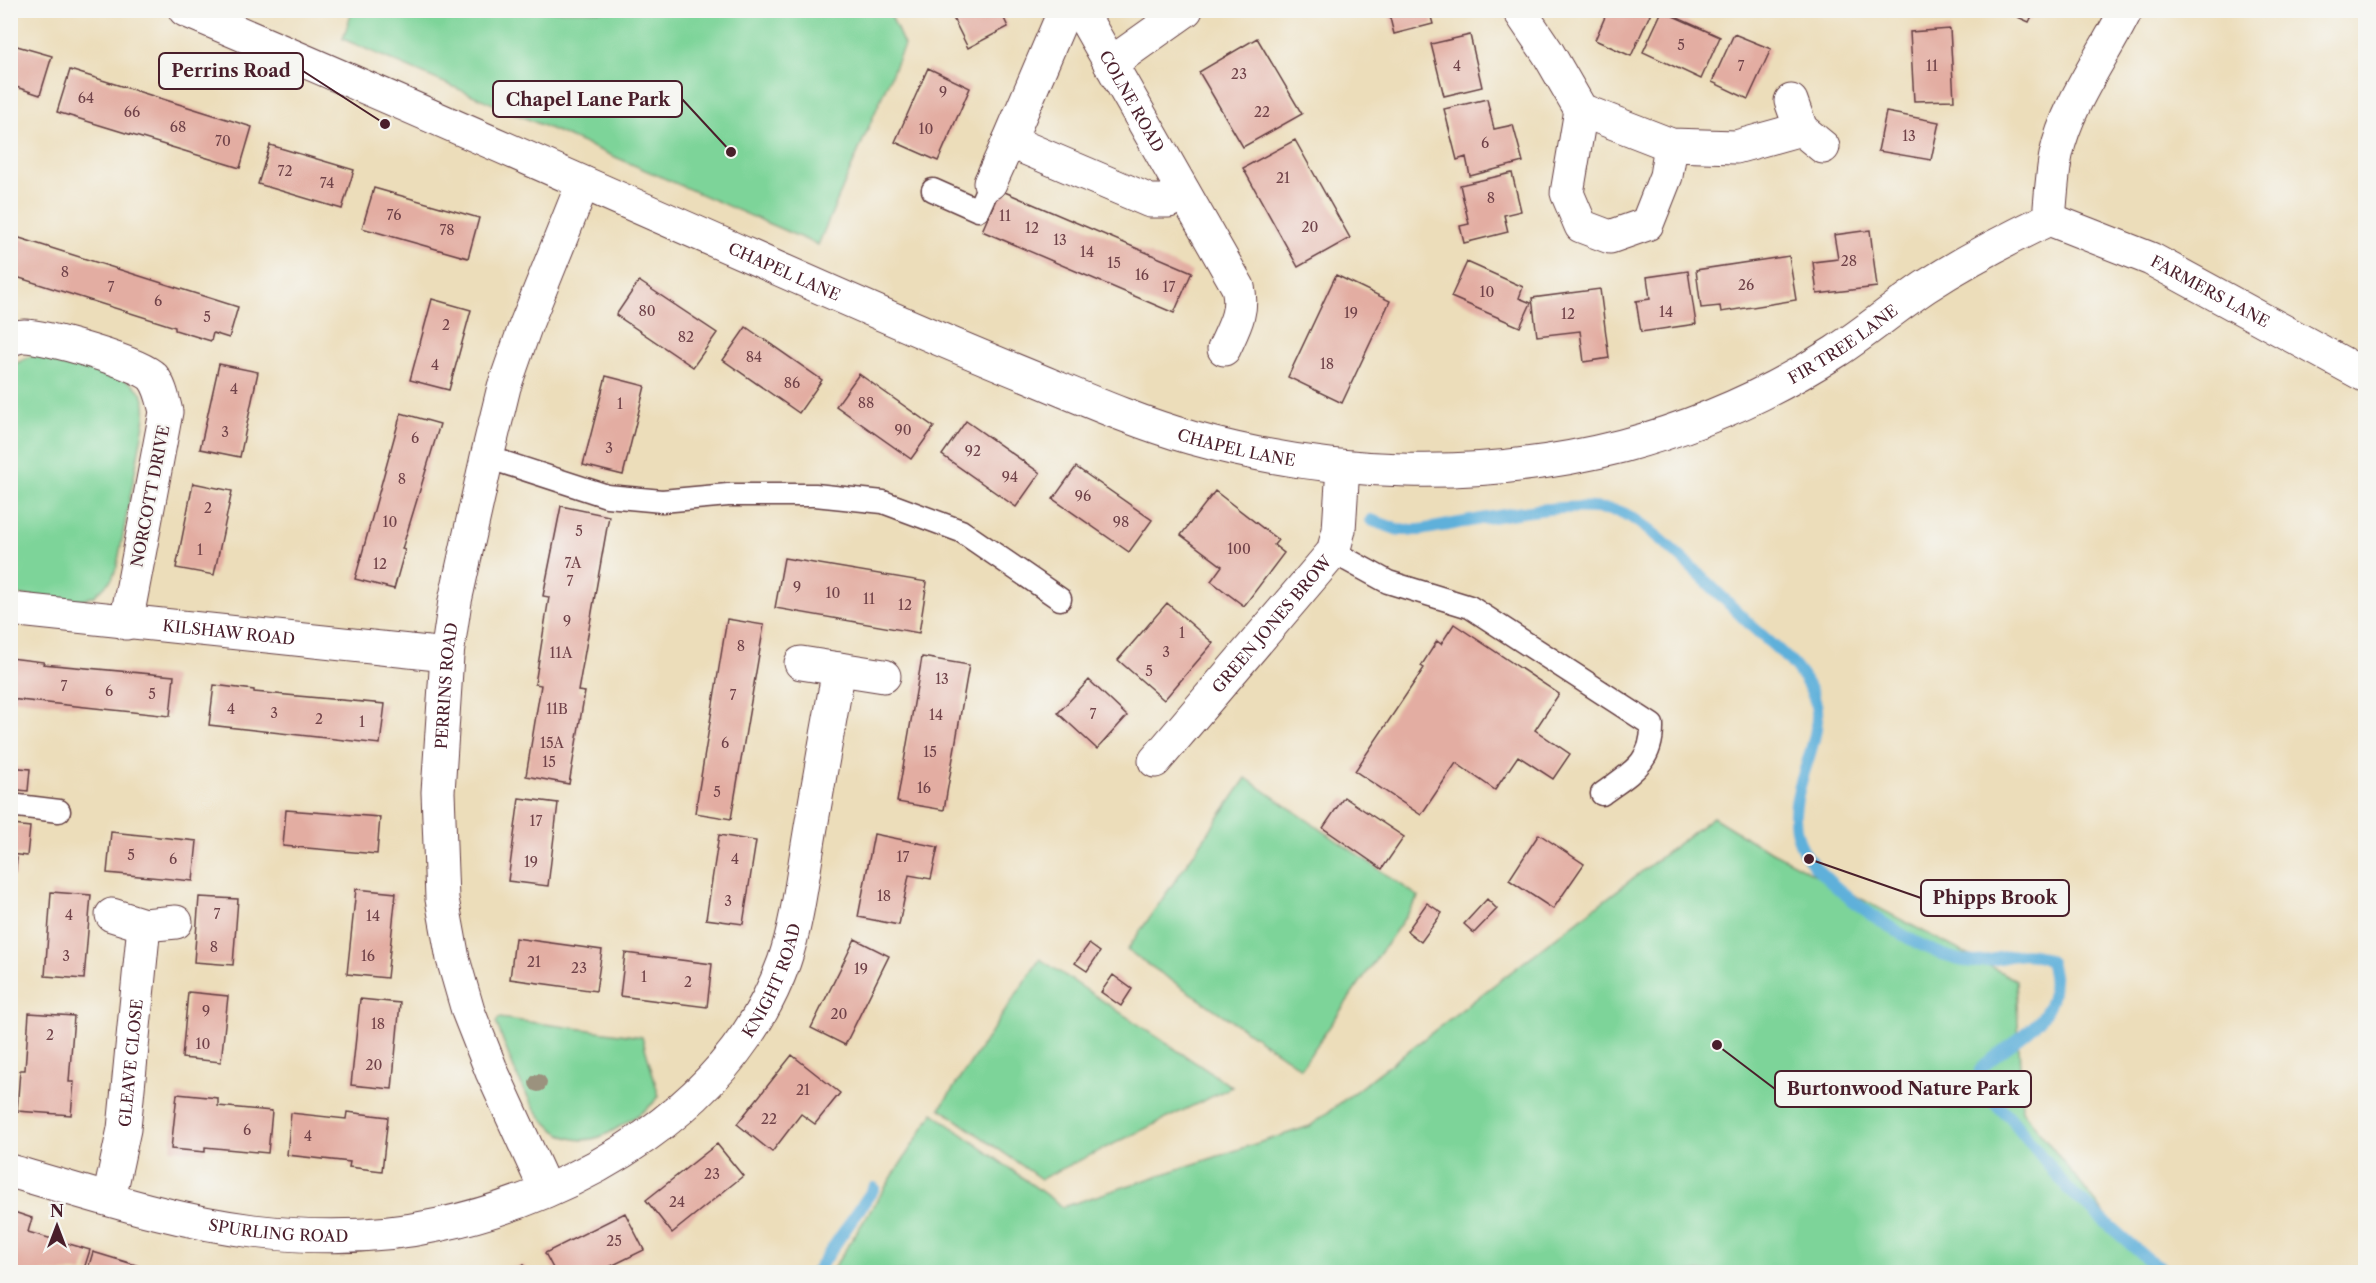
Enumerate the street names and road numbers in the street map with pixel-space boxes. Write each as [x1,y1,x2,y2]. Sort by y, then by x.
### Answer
street label: COLNE ROAD [1095,47,1169,156]
street label: CHAPEL LANE [725,238,843,305]
street label: FARMERS LANE [2147,251,2273,332]
street label: FIR TREE LANE [1784,300,1902,388]
street label: NORCOTT DRIVE [126,423,174,569]
street label: CHAPEL LANE [1175,424,1297,470]
street label: GREEN JONES BROW [1208,551,1336,697]
street label: KILSHAW ROAD [162,615,296,649]
street label: PERRINS ROAD [431,621,462,750]
street label: KNIGHT ROAD [738,921,804,1041]
street label: GLEAVE CLOSE [114,998,147,1128]
street label: SPURLING ROAD [207,1214,349,1246]

